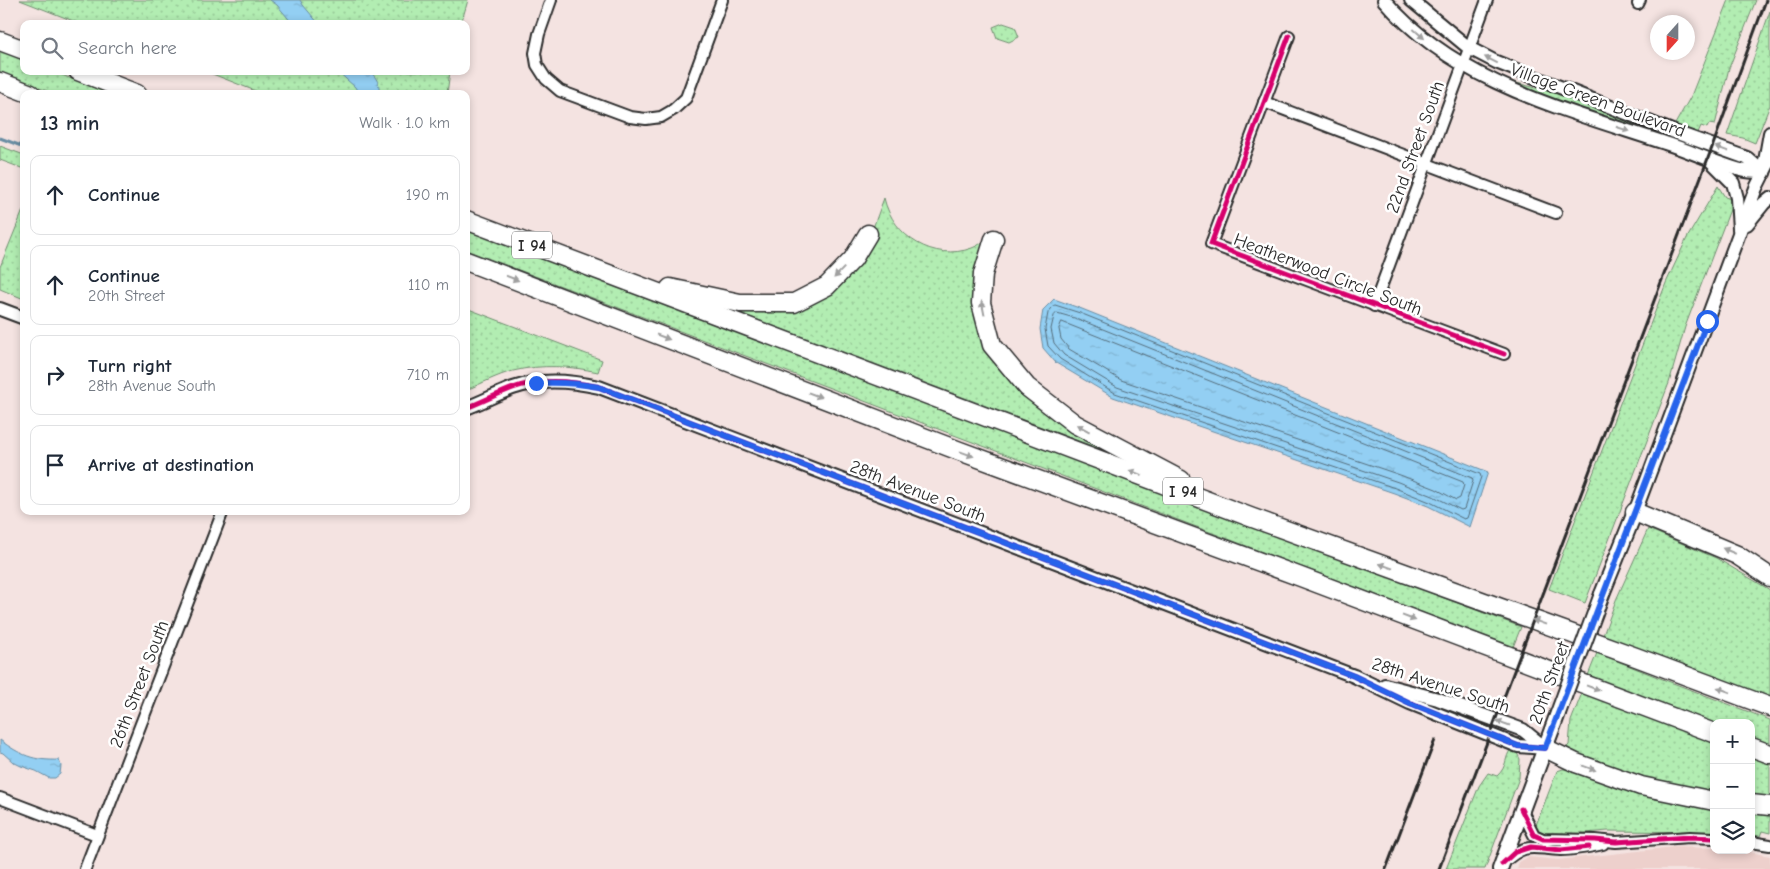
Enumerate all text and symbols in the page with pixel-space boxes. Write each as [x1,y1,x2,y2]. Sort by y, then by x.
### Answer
north arrow [1650,15,1695,60]
search box [20,20,470,75]
one-way arrow [1413,28,1425,40]
icon: search [38,34,66,62]
text: Search here [78,37,177,59]
one-way arrow [1484,55,1499,64]
street label: Village Green Boulevard [1507,59,1688,142]
street label: 22nd Street South [1382,78,1449,216]
text: 13 min [40,111,99,135]
text: Walk · 1.0 km [359,114,450,132]
one-way arrow [1616,125,1631,133]
one-way arrow [1714,145,1729,152]
icon: ahead [41,181,69,209]
text: Continue [88,184,160,206]
text: 190 m [406,186,449,204]
street label: Heatherwood Circle South [1231,229,1425,320]
road number: I 94 [512,232,552,258]
text: Continue [88,265,160,287]
one-way arrow [833,267,845,279]
icon: ahead [41,271,69,299]
one-way arrow [505,274,520,282]
text: 110 m [408,276,449,294]
text: 20th Street [88,287,165,305]
one-way arrow [979,300,987,315]
route start [1696,310,1719,333]
one-way arrow [656,333,671,341]
text: Turn right [88,355,172,377]
icon: right [41,361,69,389]
text: 710 m [407,366,449,384]
route end [525,372,548,395]
text: 28th Avenue South [88,377,216,395]
one-way arrow [808,391,823,399]
one-way arrow [1076,424,1090,432]
icon: arrive [41,451,69,479]
one-way arrow [959,451,974,458]
text: Arrive at destination [88,454,254,476]
street label: 28th Avenue South [847,456,989,527]
one-way arrow [1128,469,1143,476]
road number: I 94 [1163,478,1203,504]
one-way arrow [1722,547,1736,555]
one-way arrow [1379,562,1394,569]
one-way arrow [1401,615,1416,622]
street label: 26th Street South [106,618,173,751]
one-way arrow [1531,618,1546,626]
street label: 20th Street [1525,638,1574,727]
street label: 28th Avenue South [1369,653,1512,718]
one-way arrow [1586,685,1601,692]
one-way arrow [1717,686,1732,693]
one-way arrow [1496,719,1511,726]
map controls [1710,719,1755,854]
button: + [1710,719,1755,764]
one-way arrow [1582,764,1597,772]
button: − [1710,764,1755,809]
button: layers [1710,809,1755,854]

